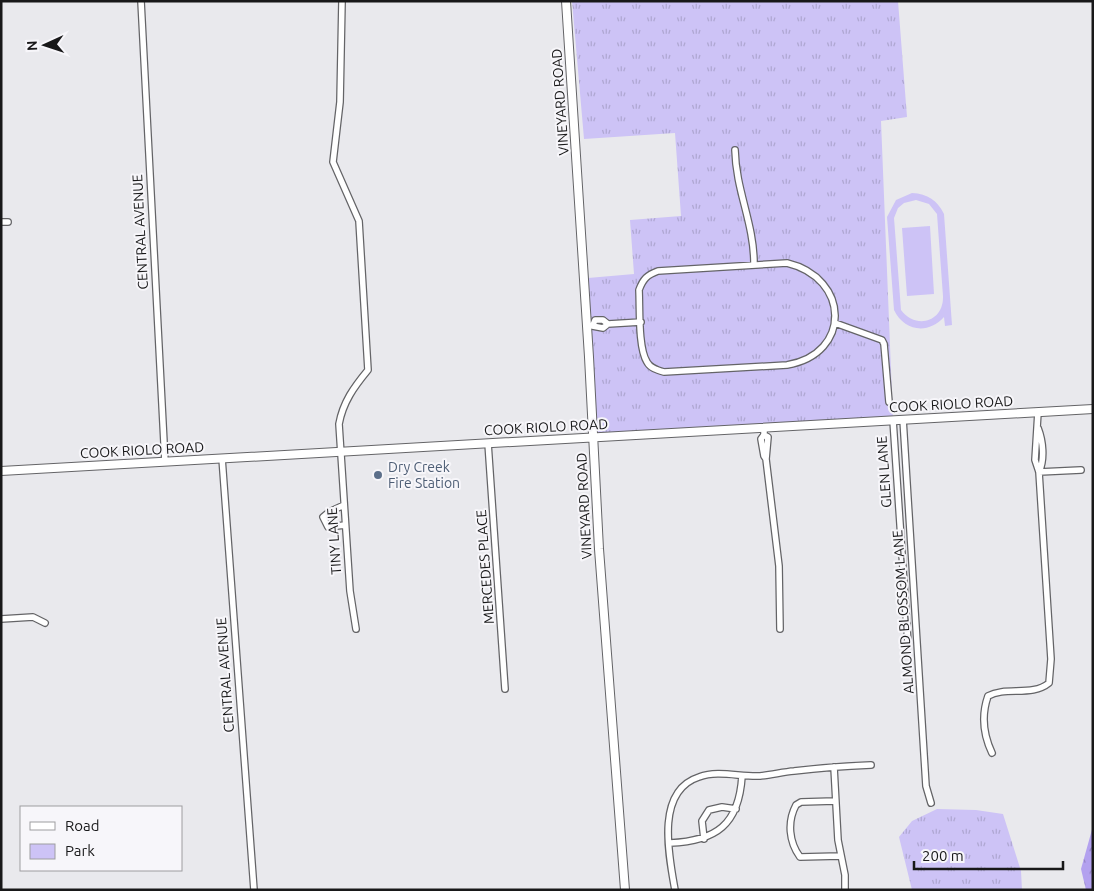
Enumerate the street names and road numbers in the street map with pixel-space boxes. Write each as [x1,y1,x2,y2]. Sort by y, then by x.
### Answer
street label: VINEYARD ROAD [548,48,572,156]
street label: CENTRAL AVENUE [129,174,151,290]
street label: COOK RIOLO ROAD [889,393,1014,415]
street label: COOK RIOLO ROAD [484,416,609,438]
street label: GLEN LANE [874,435,894,508]
street label: COOK RIOLO ROAD [80,439,205,461]
street label: VINEYARD ROAD [573,452,595,560]
street label: TINY LANE [324,507,344,575]
street label: MERCEDES PLACE [473,509,497,625]
street label: ALMOND BLOSSOM LANE [889,529,917,694]
street label: CENTRAL AVENUE [213,617,237,733]

